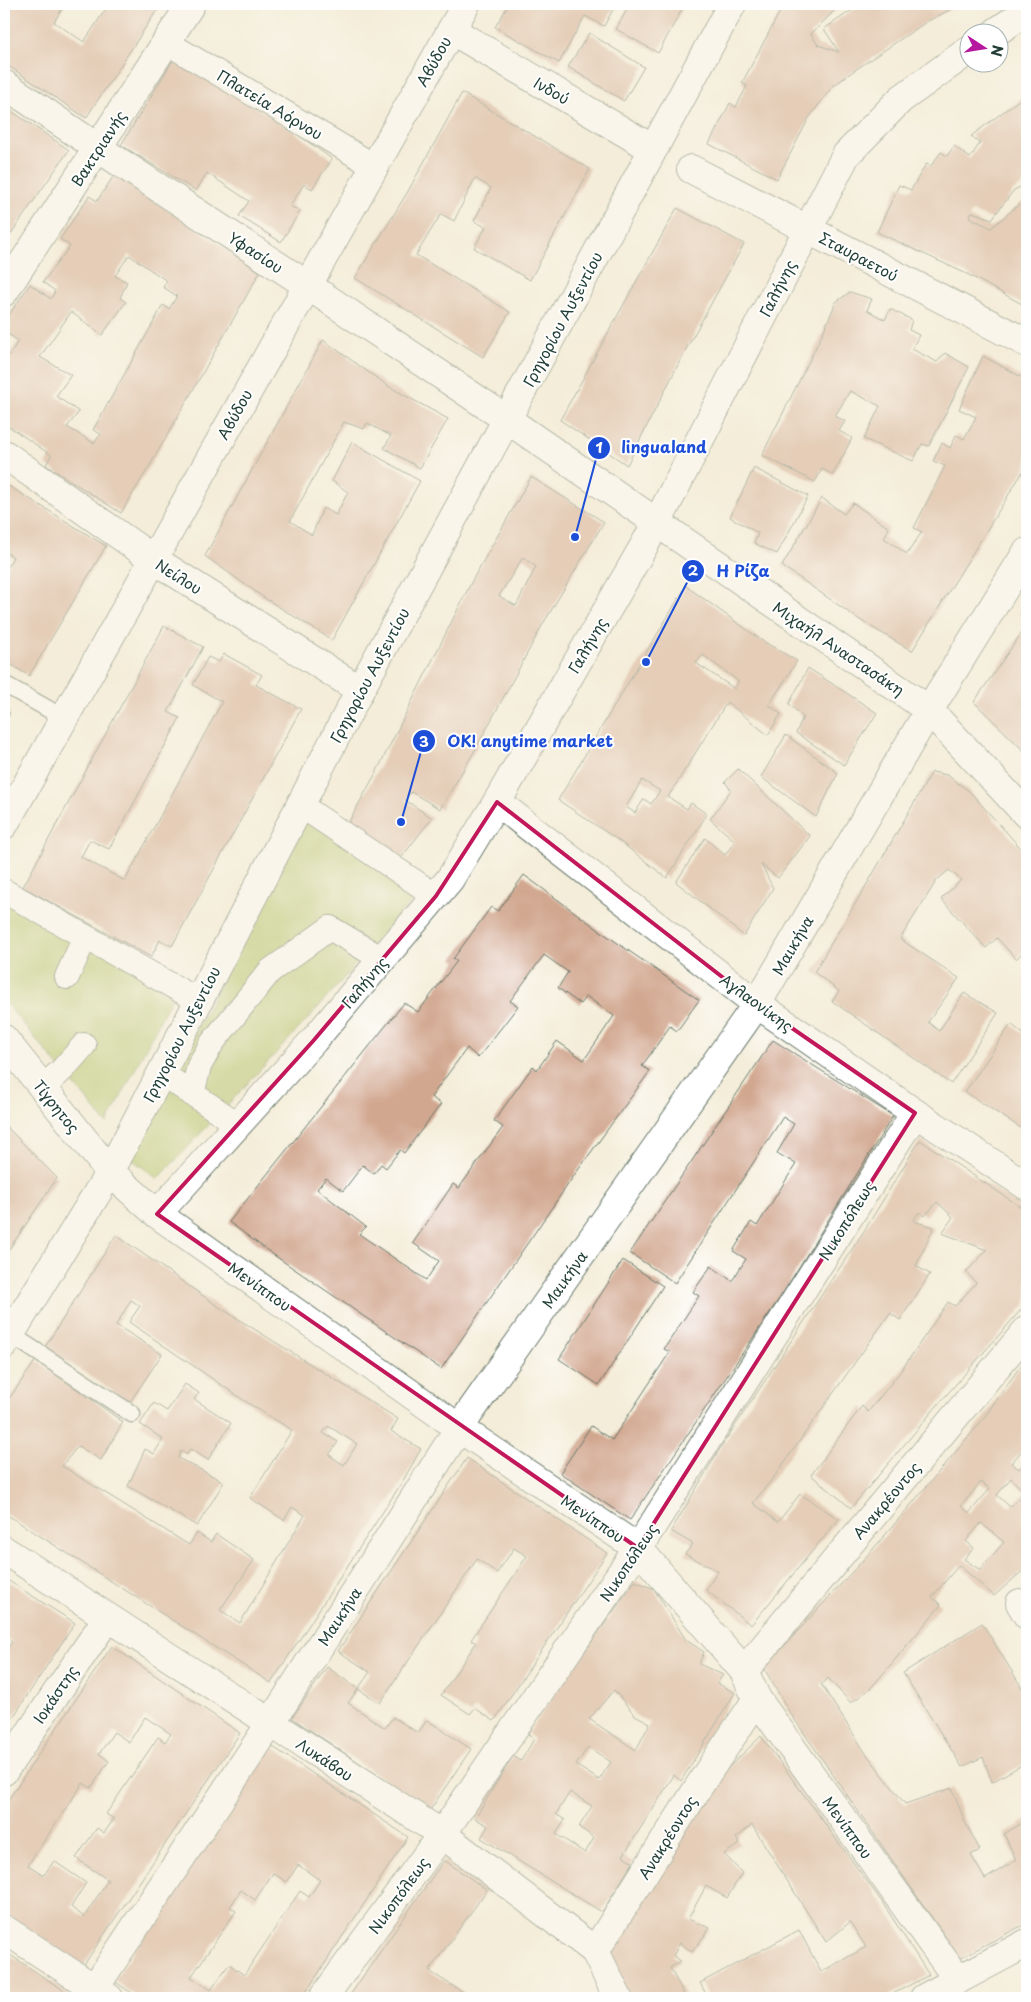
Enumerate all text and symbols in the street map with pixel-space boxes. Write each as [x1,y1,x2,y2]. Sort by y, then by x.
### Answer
north arrow [958,22,1008,72]
street label: Αβύδου [410,32,456,90]
text: N [986,43,1009,58]
street label: Πλατεία Αόρνου [213,63,327,145]
street label: Ινδού [530,71,574,109]
street label: Βακτριανής [65,105,131,191]
street label: Υφασίου [224,226,288,278]
street label: Σταυραετού [815,226,903,286]
street label: Γρηγορίου Αυξεντίου [517,247,607,391]
street label: Γαλήνης [753,255,801,321]
street label: Αβύδου [211,385,257,443]
callout: lingualand [586,432,717,463]
text: lingualand [621,434,707,458]
text: 1 [595,435,603,458]
street label: Νείλου [151,553,207,599]
callout: Η Ρίζα [681,556,779,587]
text: 2 [688,558,699,581]
text: Η Ρίζα [716,558,770,582]
street label: Μιχαήλ Αναστασάκη [768,595,910,701]
street label: Γρηγορίου Αυξεντίου [324,603,414,747]
street label: Γαλήνης [562,613,612,677]
callout: OK! anytime market [412,726,624,757]
text: OK! anytime market [447,728,613,752]
text: 3 [419,729,429,752]
street label: Μαικήνα [766,911,819,979]
street label: Γαλήνης [335,951,393,1013]
street label: Γρηγορίου Αυξεντίου [137,962,225,1106]
street label: Αγλαονίκης [716,967,799,1037]
street label: Τίγρητος [28,1074,86,1138]
street label: Νικοπόλεως [812,1175,880,1264]
street label: Μαικήνα [536,1245,592,1313]
street label: Μενίππου [224,1256,296,1316]
street label: Ανακρέοντος [847,1456,926,1544]
street label: Μενίππου [557,1488,629,1548]
street label: Νικοπόλεως [593,1518,663,1606]
street label: Μαικήνα [311,1582,367,1650]
street label: Ιοκάστης [27,1660,83,1728]
street label: Λυκάβου [292,1732,358,1786]
street label: Ανακρέοντος [632,1790,702,1883]
street label: Μενίππου [817,1791,879,1863]
street label: Νικοπόλεως [362,1852,434,1938]

